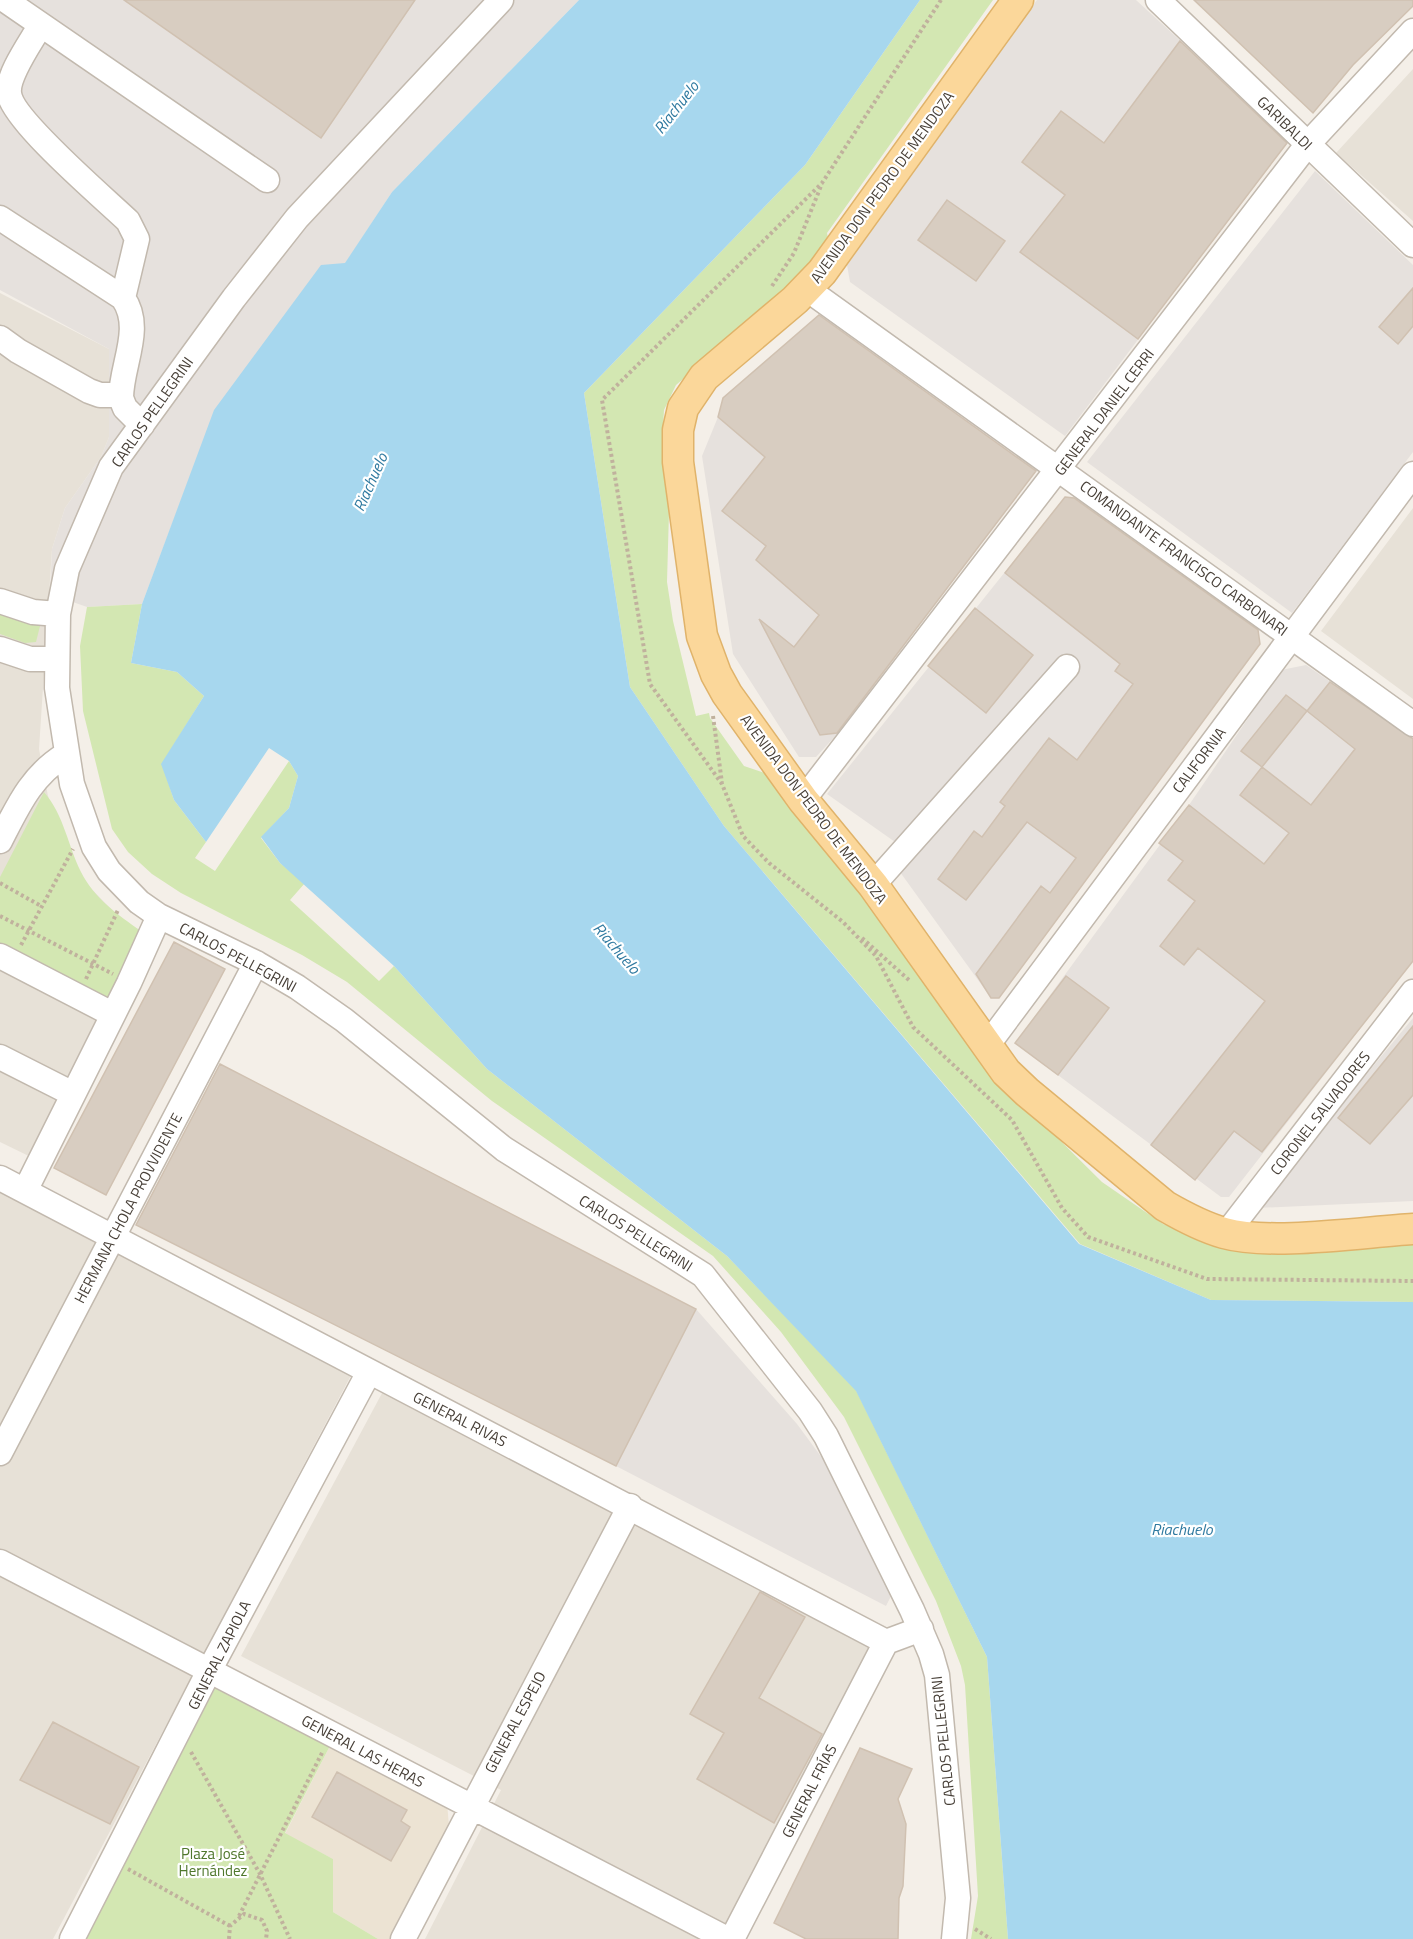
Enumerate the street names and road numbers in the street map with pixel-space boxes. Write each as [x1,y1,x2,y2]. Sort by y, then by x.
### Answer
street label: AVENIDA DON PEDRO DE MENDOZA [804,86,960,288]
street label: GARIBALDI [1252,91,1318,155]
street label: GENERAL DANIEL CERRI [1048,344,1160,480]
street label: CARLOS PELLEGRINI [105,352,199,472]
street label: COMANDANTE FRANCISCO CARBONARI [1075,475,1293,641]
street label: AVENIDA DON PEDRO DE MENDOZA [735,709,893,909]
street label: CALIFORNIA [1166,722,1232,798]
street label: CARLOS PELLEGRINI [175,916,301,998]
street label: CORONEL SALVADORES [1264,1046,1376,1180]
street label: HERMANA CHOLA PROVVIDENTE [68,1109,188,1307]
street label: CARLOS PELLEGRINI [575,1189,697,1277]
street label: GENERAL RIVAS [409,1385,511,1453]
street label: GENERAL ZAPIOLA [181,1596,257,1714]
street label: GENERAL ESPEJO [478,1667,552,1777]
street label: CARLOS PELLEGRINI [925,1675,961,1807]
street label: GENERAL LAS HERAS [297,1709,429,1793]
street label: GENERAL FRÍAS [776,1740,842,1842]

